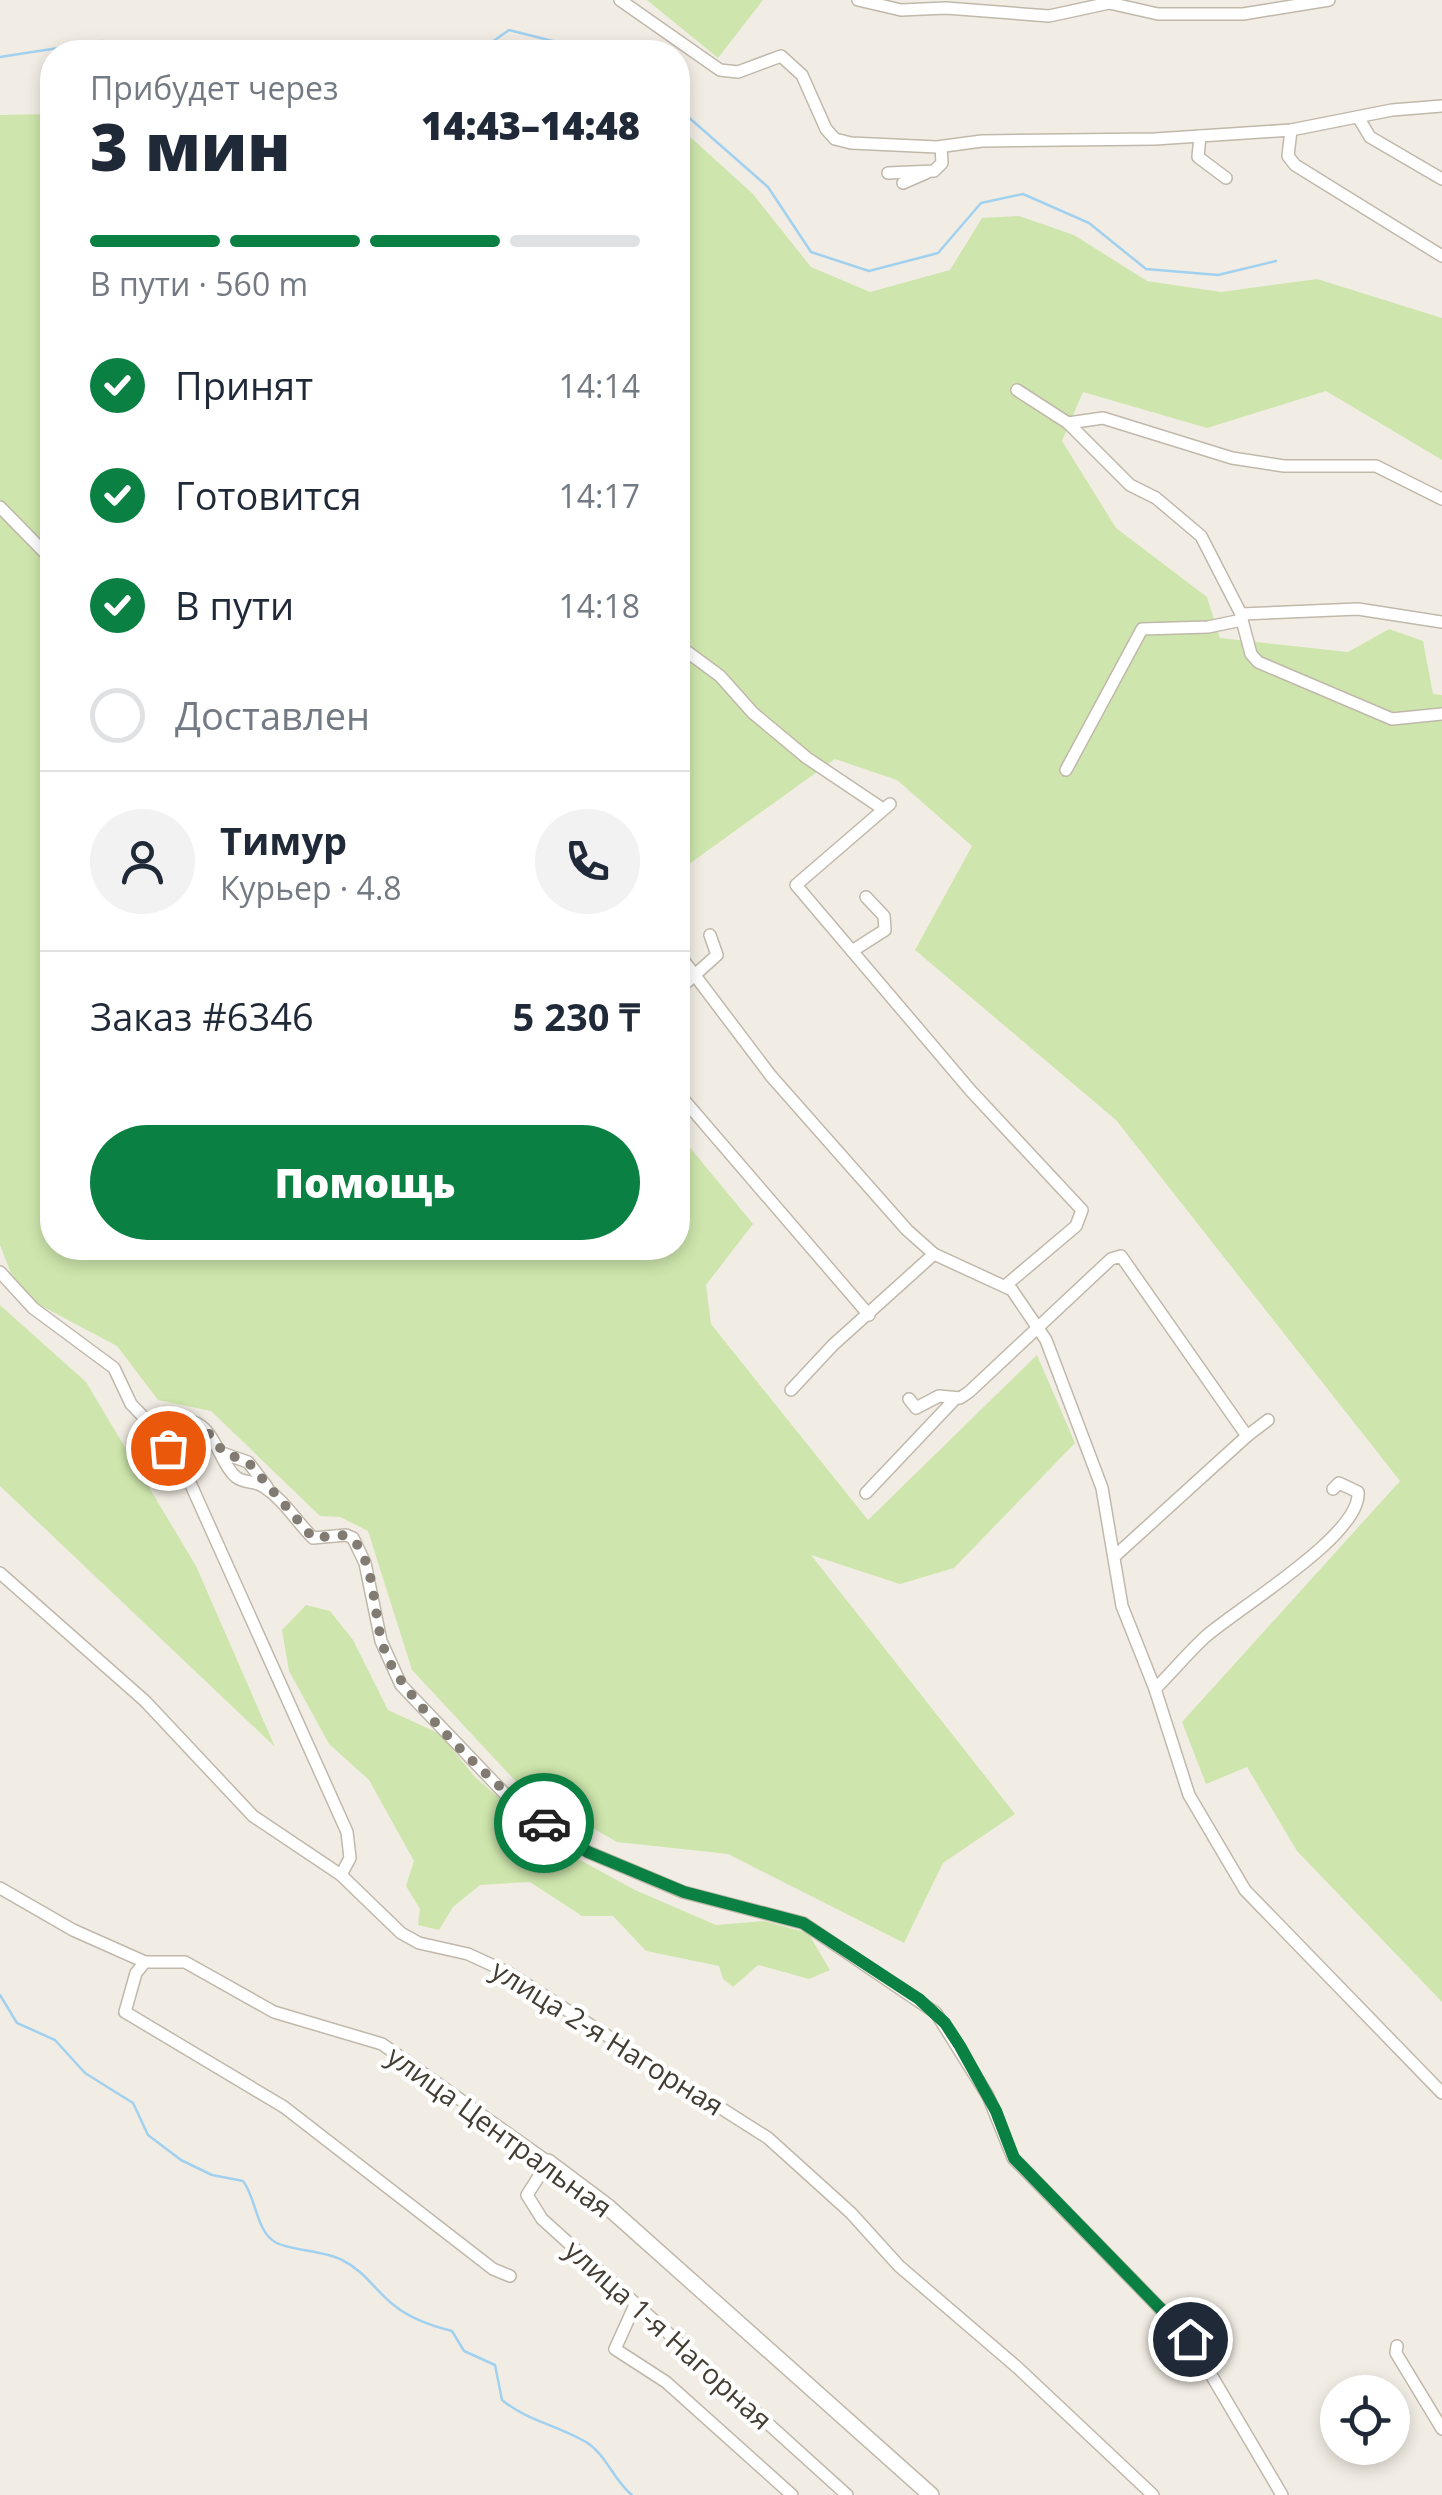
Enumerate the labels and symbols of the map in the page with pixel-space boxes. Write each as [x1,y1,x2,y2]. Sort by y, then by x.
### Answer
pin [126,1406,211,1491]
courier [494,1773,594,1873]
street label: улица 2-я Нагорная [485,1950,731,2124]
street label: улица Центральная [380,2036,620,2226]
street label: улица 1-я Нагорная [557,2231,781,2437]
pin [1148,2297,1233,2382]

